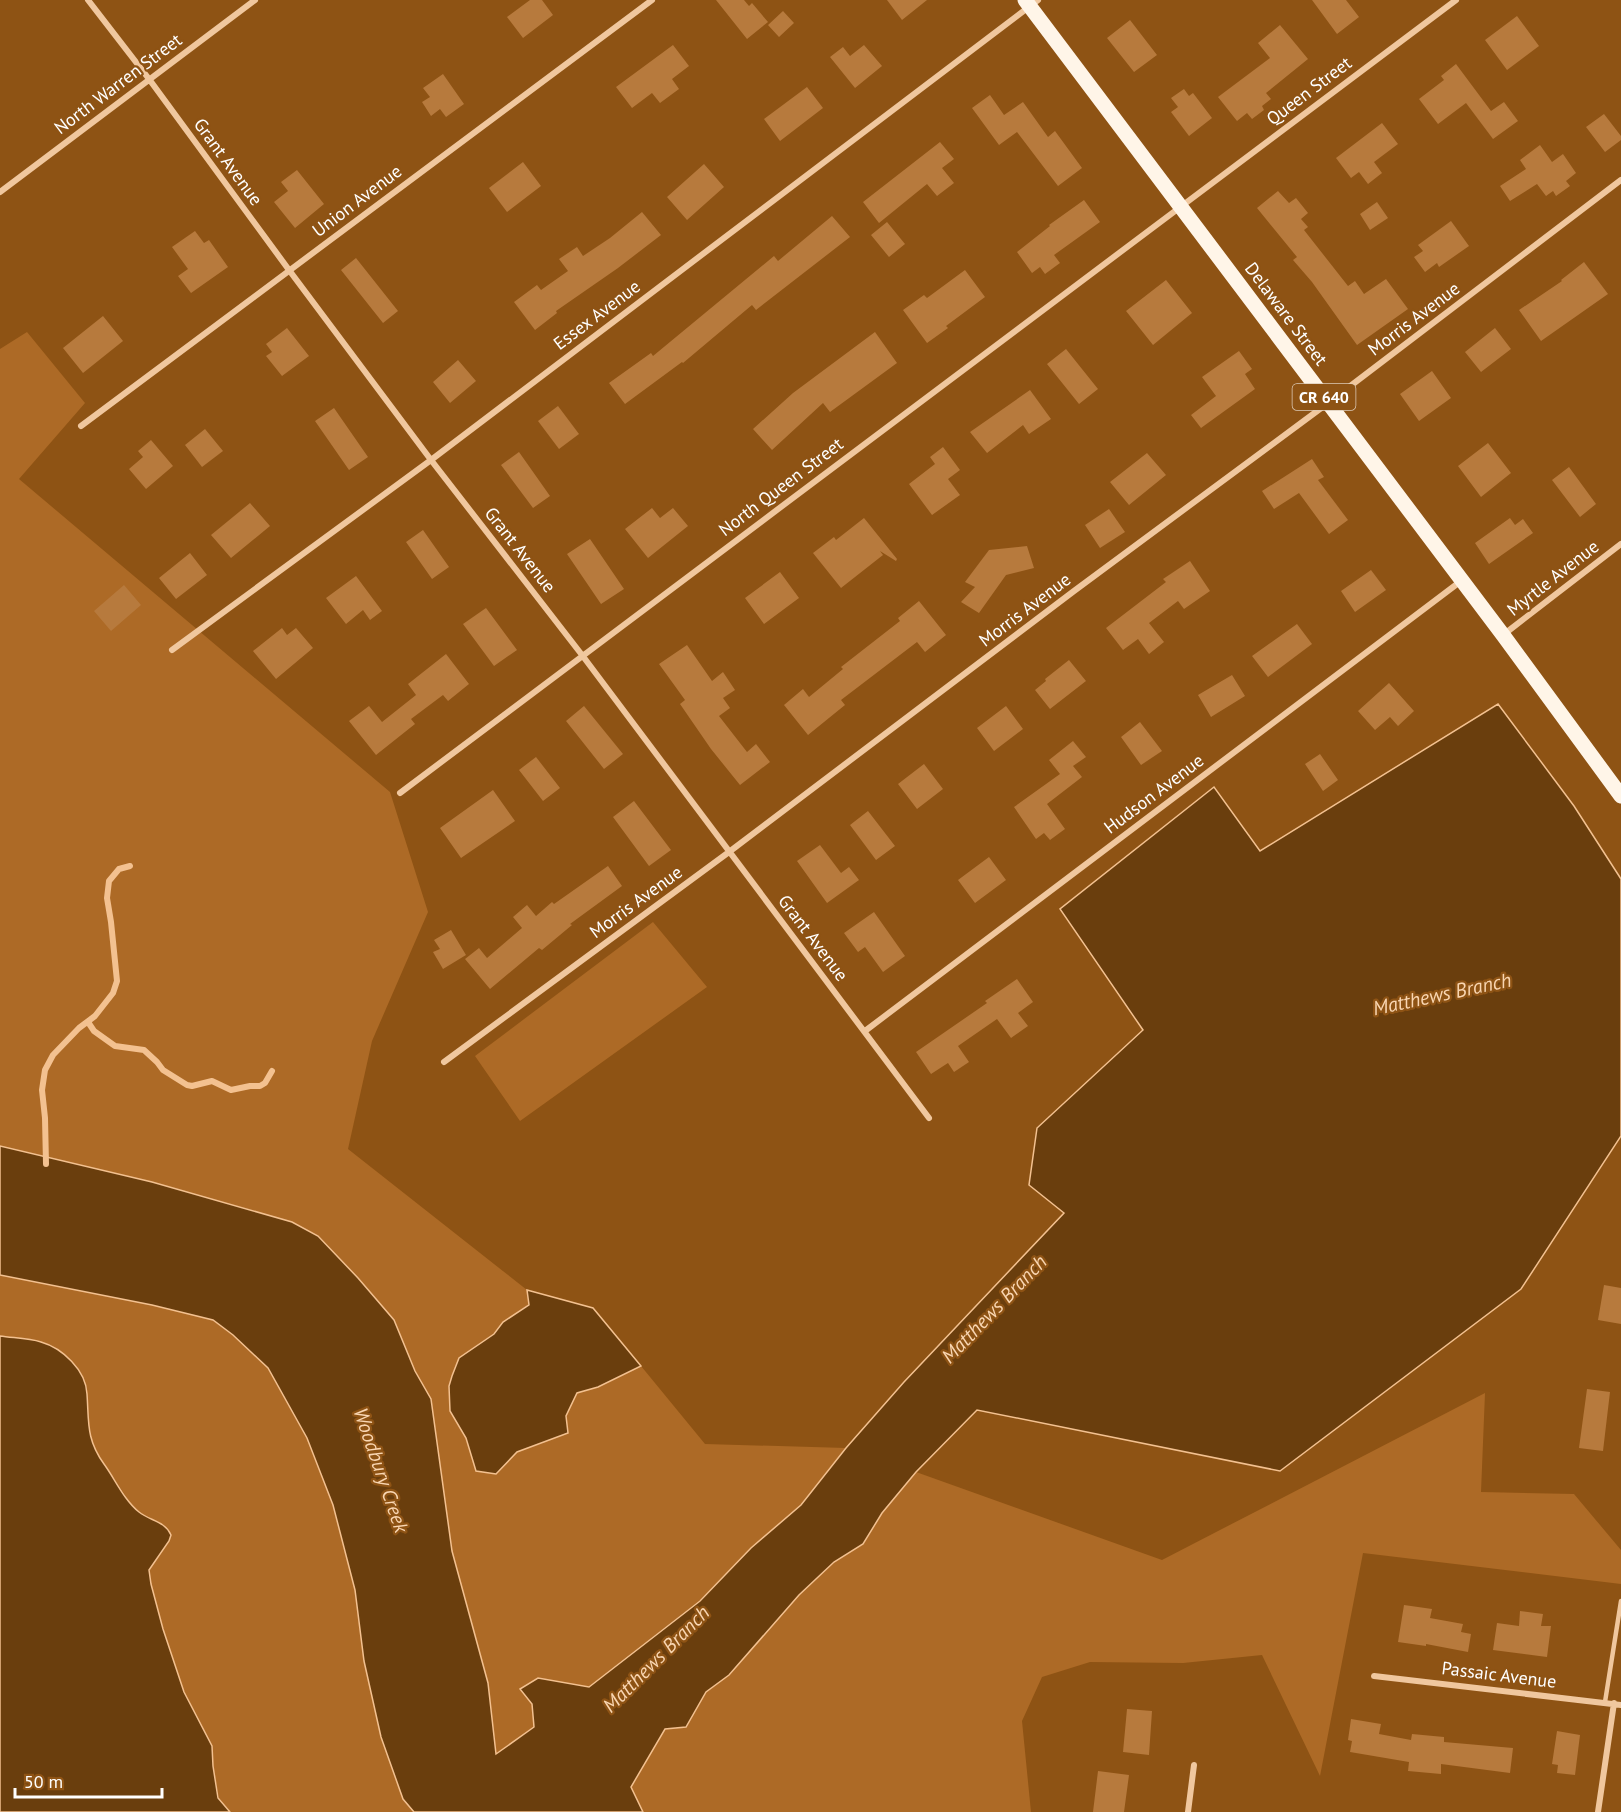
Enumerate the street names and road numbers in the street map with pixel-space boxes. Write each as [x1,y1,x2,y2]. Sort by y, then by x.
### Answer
street label: North Warren Street [49,28,186,139]
street label: Queen Street [1262,51,1356,130]
street label: Grant Avenue [189,113,268,210]
street label: Union Avenue [307,159,406,242]
street label: Delaware Street [1240,258,1333,370]
street label: Essex Avenue [549,275,645,355]
street label: Morris Avenue [1363,277,1464,361]
road number: CR 640 [1292,384,1356,410]
street label: North Queen Street [714,432,847,541]
street label: Grant Avenue [480,502,561,597]
street label: Myrtle Avenue [1502,535,1603,621]
street label: Morris Avenue [974,568,1075,652]
street label: Hudson Avenue [1099,749,1208,839]
street label: Morris Avenue [585,860,687,943]
street label: Grant Avenue [773,890,853,986]
street label: Passaic Avenue [1440,1656,1558,1693]

